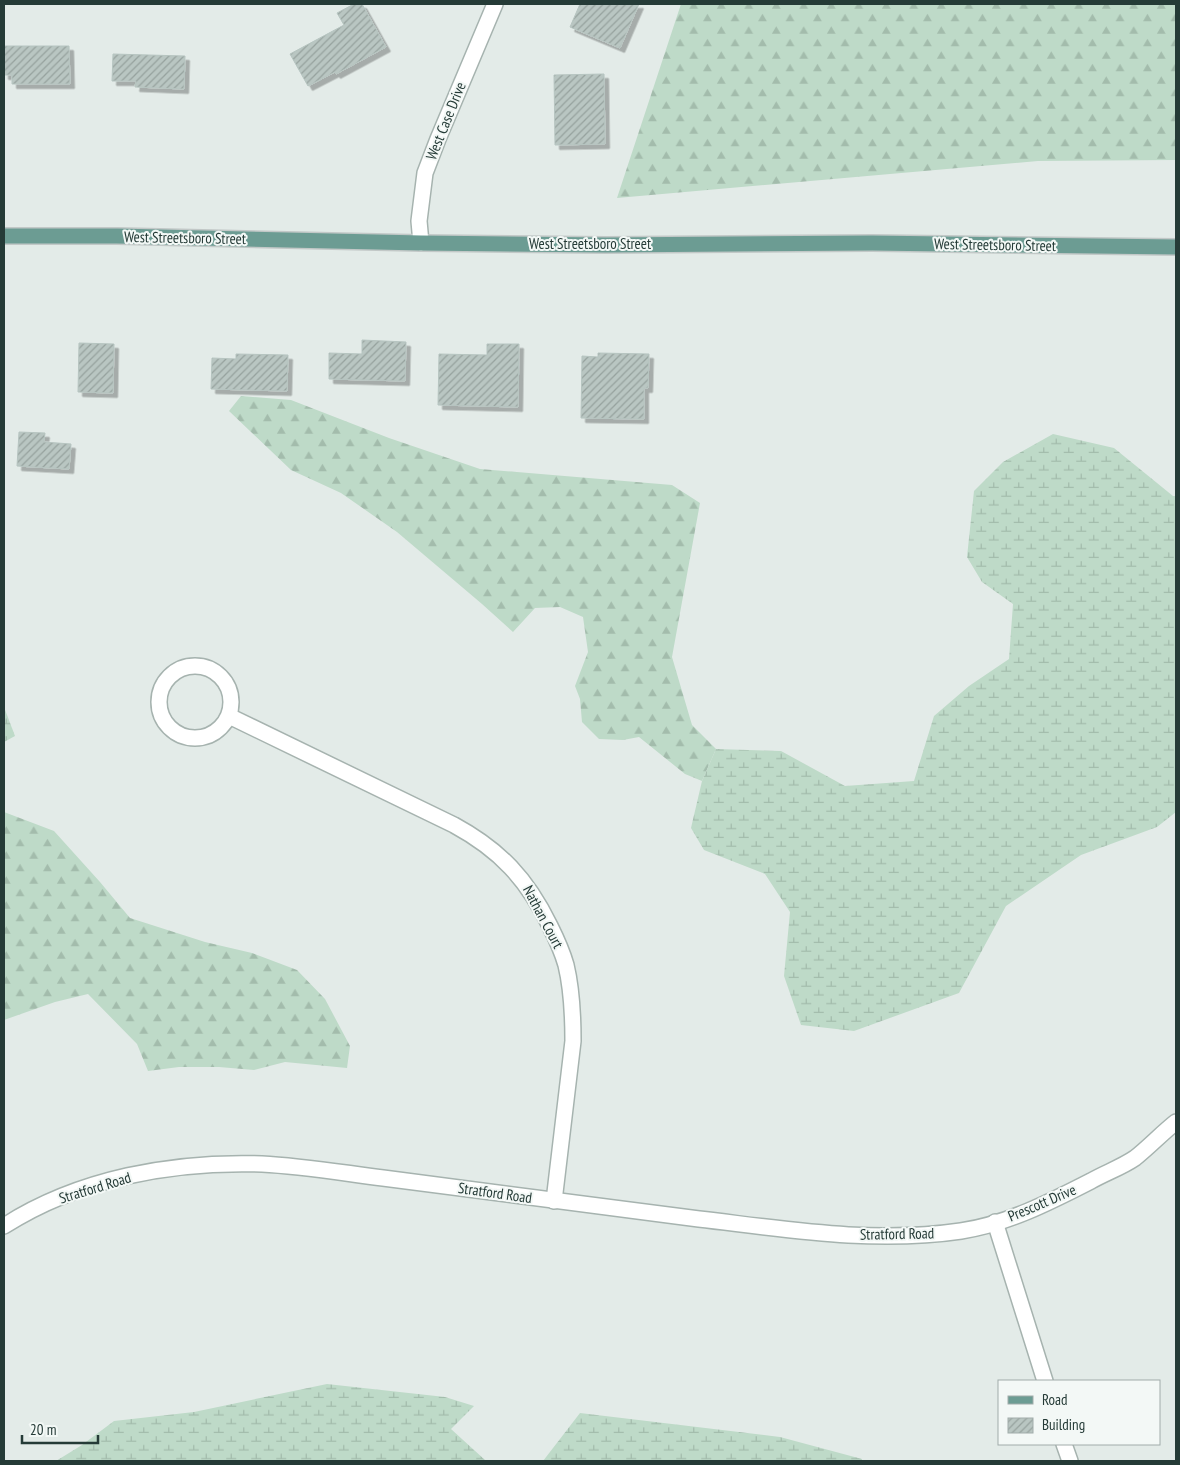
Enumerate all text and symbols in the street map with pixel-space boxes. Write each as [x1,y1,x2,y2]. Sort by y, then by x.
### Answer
street label: West Case Drive [421,79,470,163]
street label: West Streetsboro Street [124,227,246,248]
street label: West Streetsboro Street [529,234,651,253]
street label: West Streetsboro Street [934,234,1056,255]
street label: Nathan Court [519,882,568,952]
street label: Stratford Road [57,1168,133,1207]
street label: Stratford Road [457,1178,533,1207]
street label: Prescott Drive [1005,1180,1079,1225]
street label: Stratford Road [860,1223,934,1244]
legend [998,1380,1160,1445]
text: Road [1042,1390,1068,1409]
scale bar [22,1412,99,1444]
text: Building [1042,1415,1085,1434]
text: 20 m [30,1420,56,1439]

